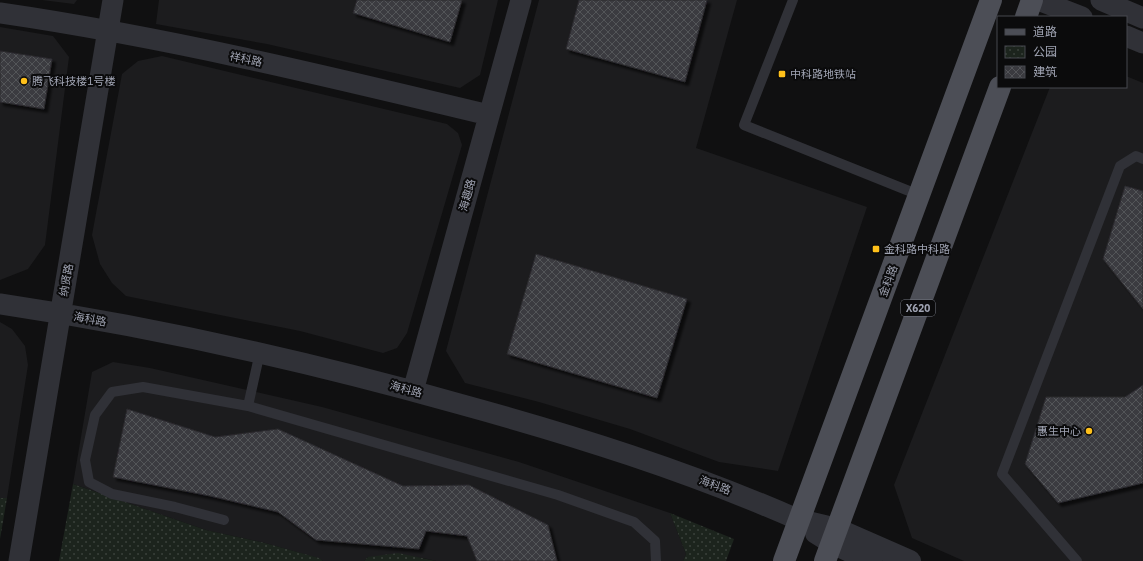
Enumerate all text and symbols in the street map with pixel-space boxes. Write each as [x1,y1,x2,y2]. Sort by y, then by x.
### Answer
legend [997,16,1127,88]
text: 道路 [1033,24,1057,39]
text: 公园 [1033,44,1057,59]
street label: 祥科路 [228,49,264,69]
text: 建筑 [1033,64,1057,79]
place label: 中科路地铁站 [790,67,856,81]
marker: 中科路地铁站 [777,69,787,79]
place label: 腾飞科技楼1号楼 [32,74,116,88]
marker: 腾飞科技楼1号楼 [19,76,29,86]
street label: 海趣路 [456,177,478,213]
place label: 金科路中科路 [884,242,950,256]
marker: 金科路中科路 [871,244,881,254]
street label: 纳贤路 [56,263,76,297]
street label: 金科路 [876,263,900,299]
road number: X620 [901,300,935,316]
street label: 海科路 [73,309,107,329]
street label: 海科路 [388,378,424,400]
place label: 惠生中心 [1037,424,1081,438]
marker: 惠生中心 [1084,426,1094,436]
street label: 海科路 [697,473,733,497]

